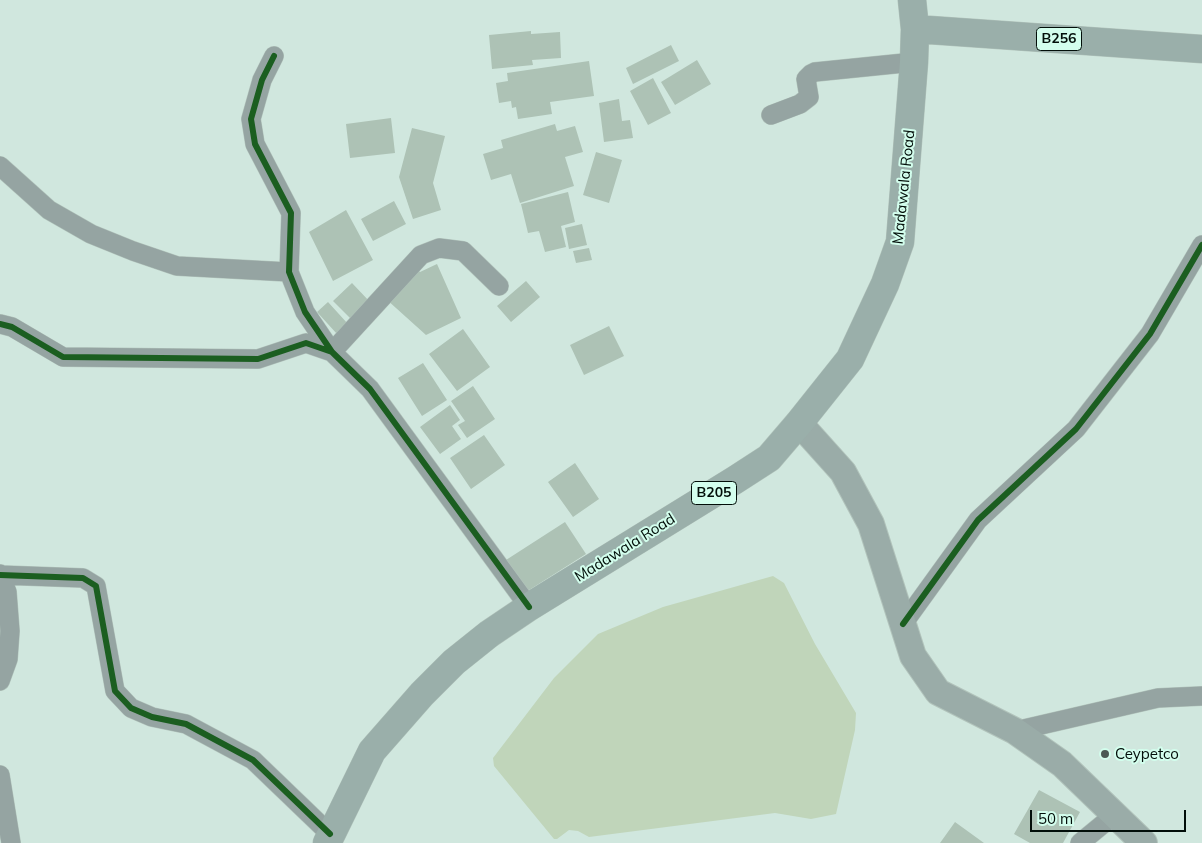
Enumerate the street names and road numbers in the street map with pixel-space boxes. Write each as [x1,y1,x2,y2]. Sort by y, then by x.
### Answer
road number: B256 [1036,28,1082,50]
street label: Madawala Road [889,129,919,245]
road number: B205 [692,482,736,504]
street label: Madawala Road [571,510,679,586]

